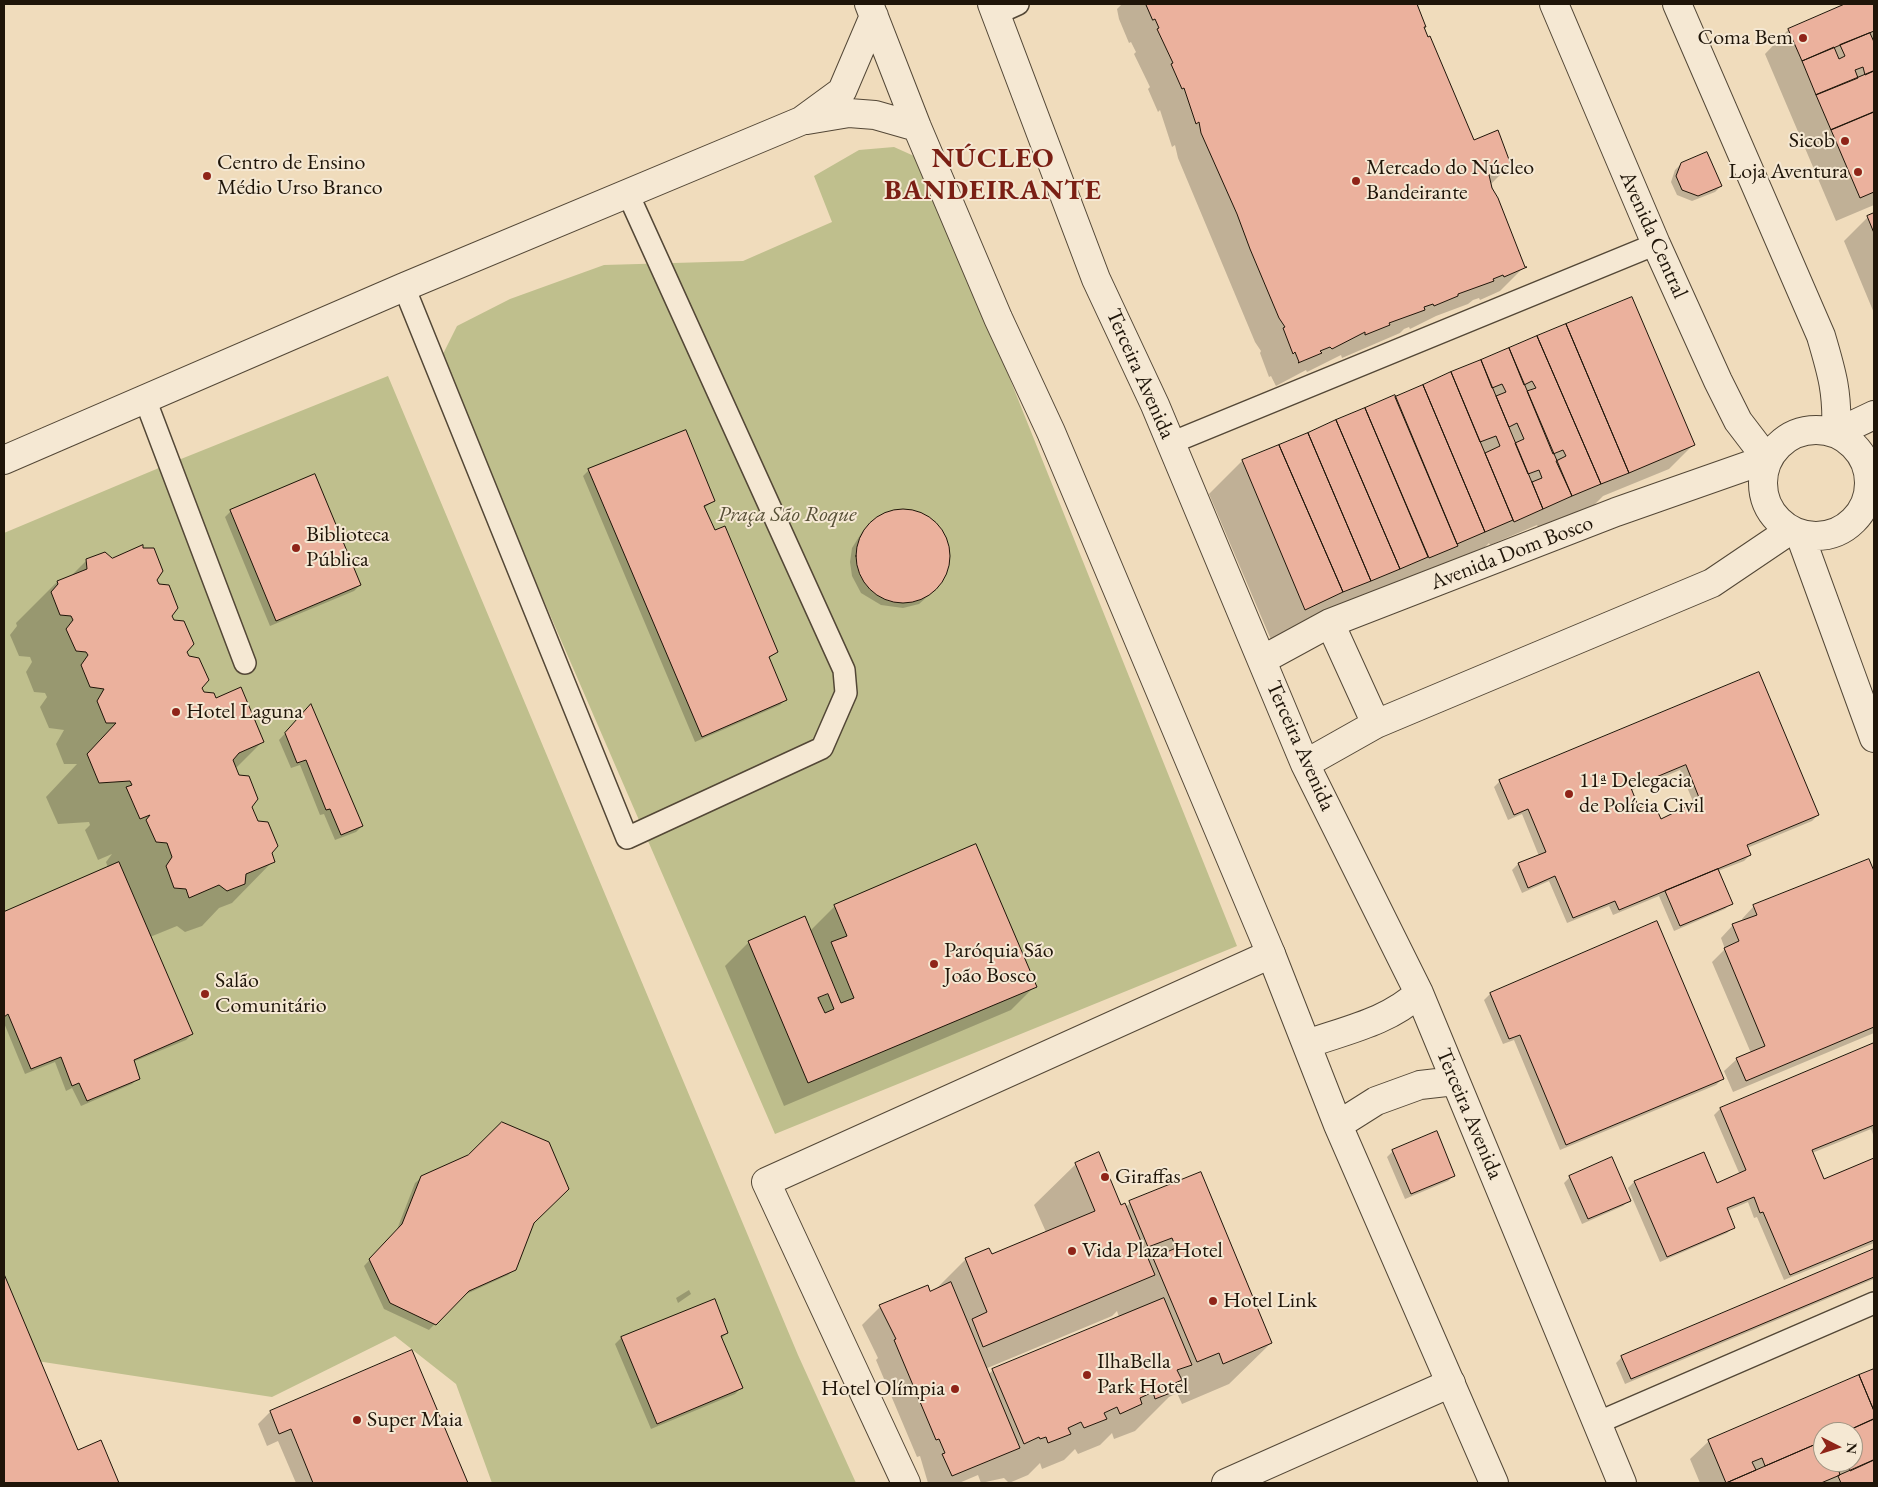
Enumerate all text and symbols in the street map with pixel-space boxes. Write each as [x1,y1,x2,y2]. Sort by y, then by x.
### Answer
place label: Coma Bem [1698,25,1793,51]
marker: Coma Bem [1797,32,1809,44]
place label: Sicob [1789,128,1835,154]
marker: Sicob [1839,135,1851,147]
district label: NÚCLEO BANDEIRANTE [883,142,1103,208]
place label: Centro de Ensino Médio Urso Branco [217,150,383,202]
place label: Mercado do Núcleo Bandeirante [1366,155,1534,206]
place label: Loja Aventura [1729,159,1848,185]
marker: Loja Aventura [1852,166,1864,178]
street label: Avenida Central [1613,167,1693,303]
marker: Centro de Ensino Médio Urso Branco [201,170,213,182]
marker: Mercado do Núcleo Bandeirante [1350,175,1362,187]
street label: Terceira Avenida [1100,305,1180,443]
park label: Praça São Roque [718,502,856,528]
street label: Avenida Dom Bosco [1427,510,1597,596]
place label: Biblioteca Pública [306,522,390,574]
marker: Biblioteca Pública [290,542,302,554]
street label: Terceira Avenida [1260,677,1340,815]
place label: Hotel Laguna [186,699,303,725]
marker: Hotel Laguna [170,706,182,718]
place label: 11ª Delegacia de Polícia Civil [1579,768,1704,819]
marker: 11ª Delegacia de Polícia Civil [1563,788,1575,800]
place label: Paróquia São João Bosco [944,938,1054,989]
marker: Paróquia São João Bosco [928,958,940,970]
place label: Salão Comunitário [215,968,327,1019]
marker: Salão Comunitário [199,988,211,1000]
street label: Terceira Avenida [1430,1045,1508,1183]
place label: Giraffas [1115,1164,1181,1190]
marker: Giraffas [1099,1171,1111,1183]
place label: Vida Plaza Hotel [1082,1238,1223,1264]
marker: Vida Plaza Hotel [1066,1245,1078,1257]
place label: Hotel Link [1223,1288,1317,1314]
marker: Hotel Link [1207,1295,1219,1307]
place label: IlhaBella Park Hotel [1097,1349,1188,1400]
marker: IlhaBella Park Hotel [1081,1369,1093,1381]
place label: Hotel Olímpia [821,1376,945,1402]
marker: Hotel Olímpia [949,1383,961,1395]
place label: Super Maia [367,1407,463,1433]
marker: Super Maia [351,1414,363,1426]
north arrow [1813,1422,1863,1472]
text: N [1842,1442,1861,1455]

